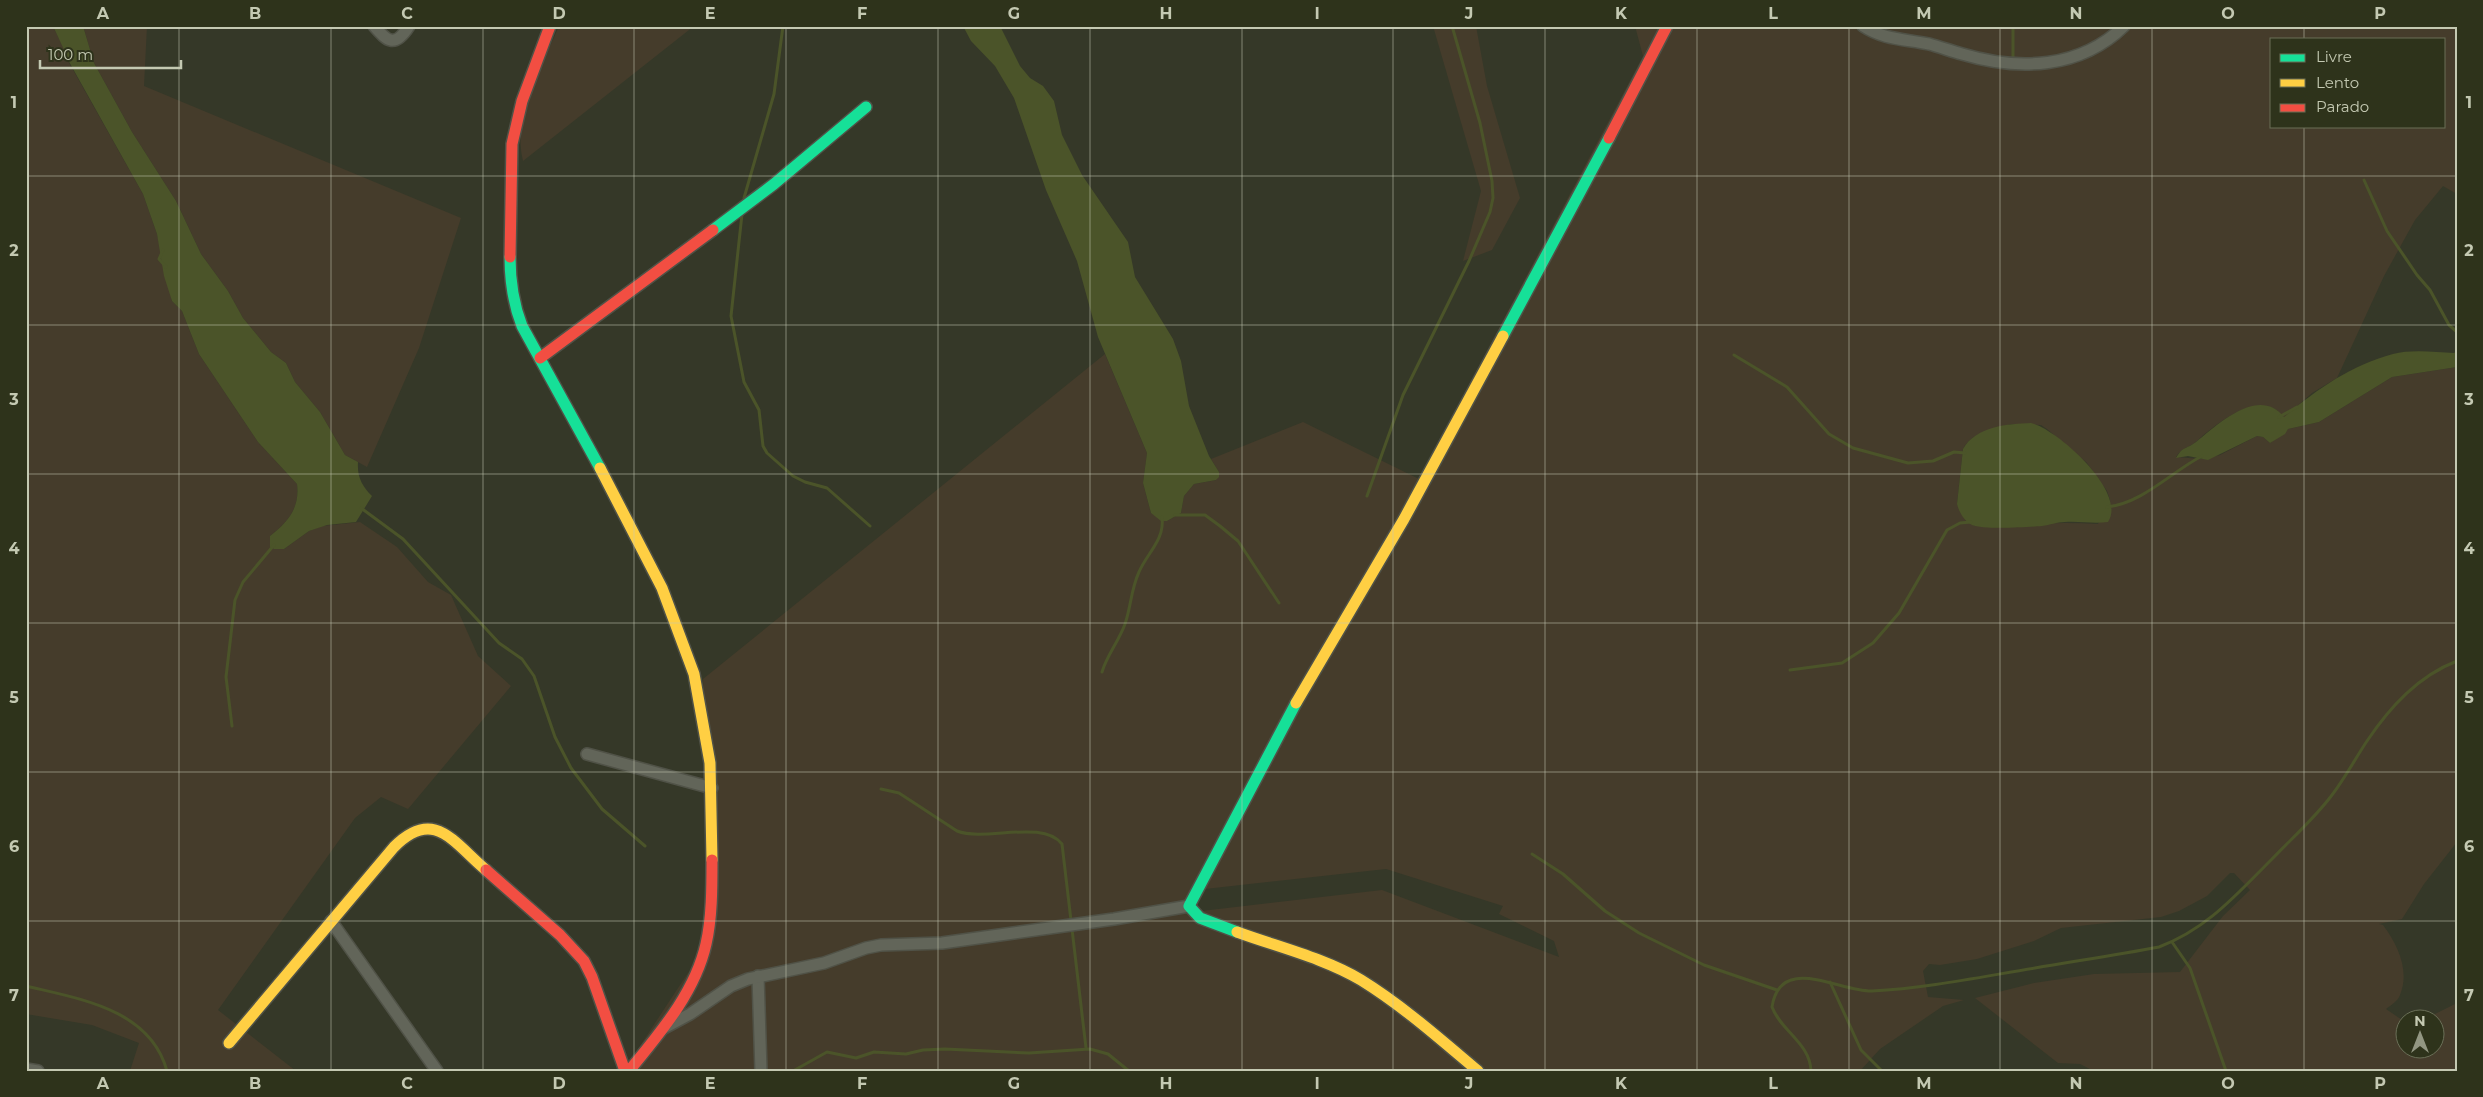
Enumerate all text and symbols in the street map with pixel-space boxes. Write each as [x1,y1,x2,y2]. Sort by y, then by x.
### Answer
text: A [96,4,110,23]
text: B [249,4,261,23]
text: C [401,4,413,23]
text: D [552,4,566,23]
text: E [705,4,715,23]
text: F [857,4,867,23]
text: G [1008,4,1020,23]
text: H [1160,4,1172,23]
text: I [1314,4,1320,23]
text: J [1464,4,1473,23]
text: K [1615,4,1628,23]
text: L [1768,4,1778,23]
text: M [1916,4,1932,23]
text: N [2070,4,2082,23]
text: O [2221,4,2235,23]
text: P [2374,4,2386,23]
scale bar [40,38,181,70]
legend [2270,38,2446,128]
text: 100 m [48,45,93,64]
text: Livre [2316,47,2352,66]
text: Lento [2316,73,2359,92]
text: 1 [11,93,17,112]
text: 1 [2466,93,2472,112]
text: Parado [2316,97,2369,116]
text: 2 [9,241,19,260]
text: 2 [2464,241,2474,260]
text: 3 [8,390,19,409]
text: 3 [2463,390,2474,409]
text: 4 [8,539,20,558]
text: 4 [2463,539,2475,558]
text: 5 [9,688,19,707]
text: 5 [2464,688,2474,707]
text: 6 [9,837,19,856]
text: 6 [2464,837,2474,856]
text: 7 [9,986,19,1005]
text: 7 [2464,986,2474,1005]
north arrow [2396,1010,2446,1060]
text: N [2414,1012,2426,1030]
text: A [96,1074,110,1093]
text: B [249,1074,261,1093]
text: C [401,1074,413,1093]
text: D [552,1074,566,1093]
text: E [705,1074,715,1093]
text: F [857,1074,867,1093]
text: G [1008,1074,1020,1093]
text: H [1160,1074,1172,1093]
text: I [1314,1074,1320,1093]
text: J [1464,1074,1473,1093]
text: K [1615,1074,1628,1093]
text: L [1768,1074,1778,1093]
text: M [1916,1074,1932,1093]
text: N [2070,1074,2082,1093]
text: O [2221,1074,2235,1093]
text: P [2374,1074,2386,1093]

